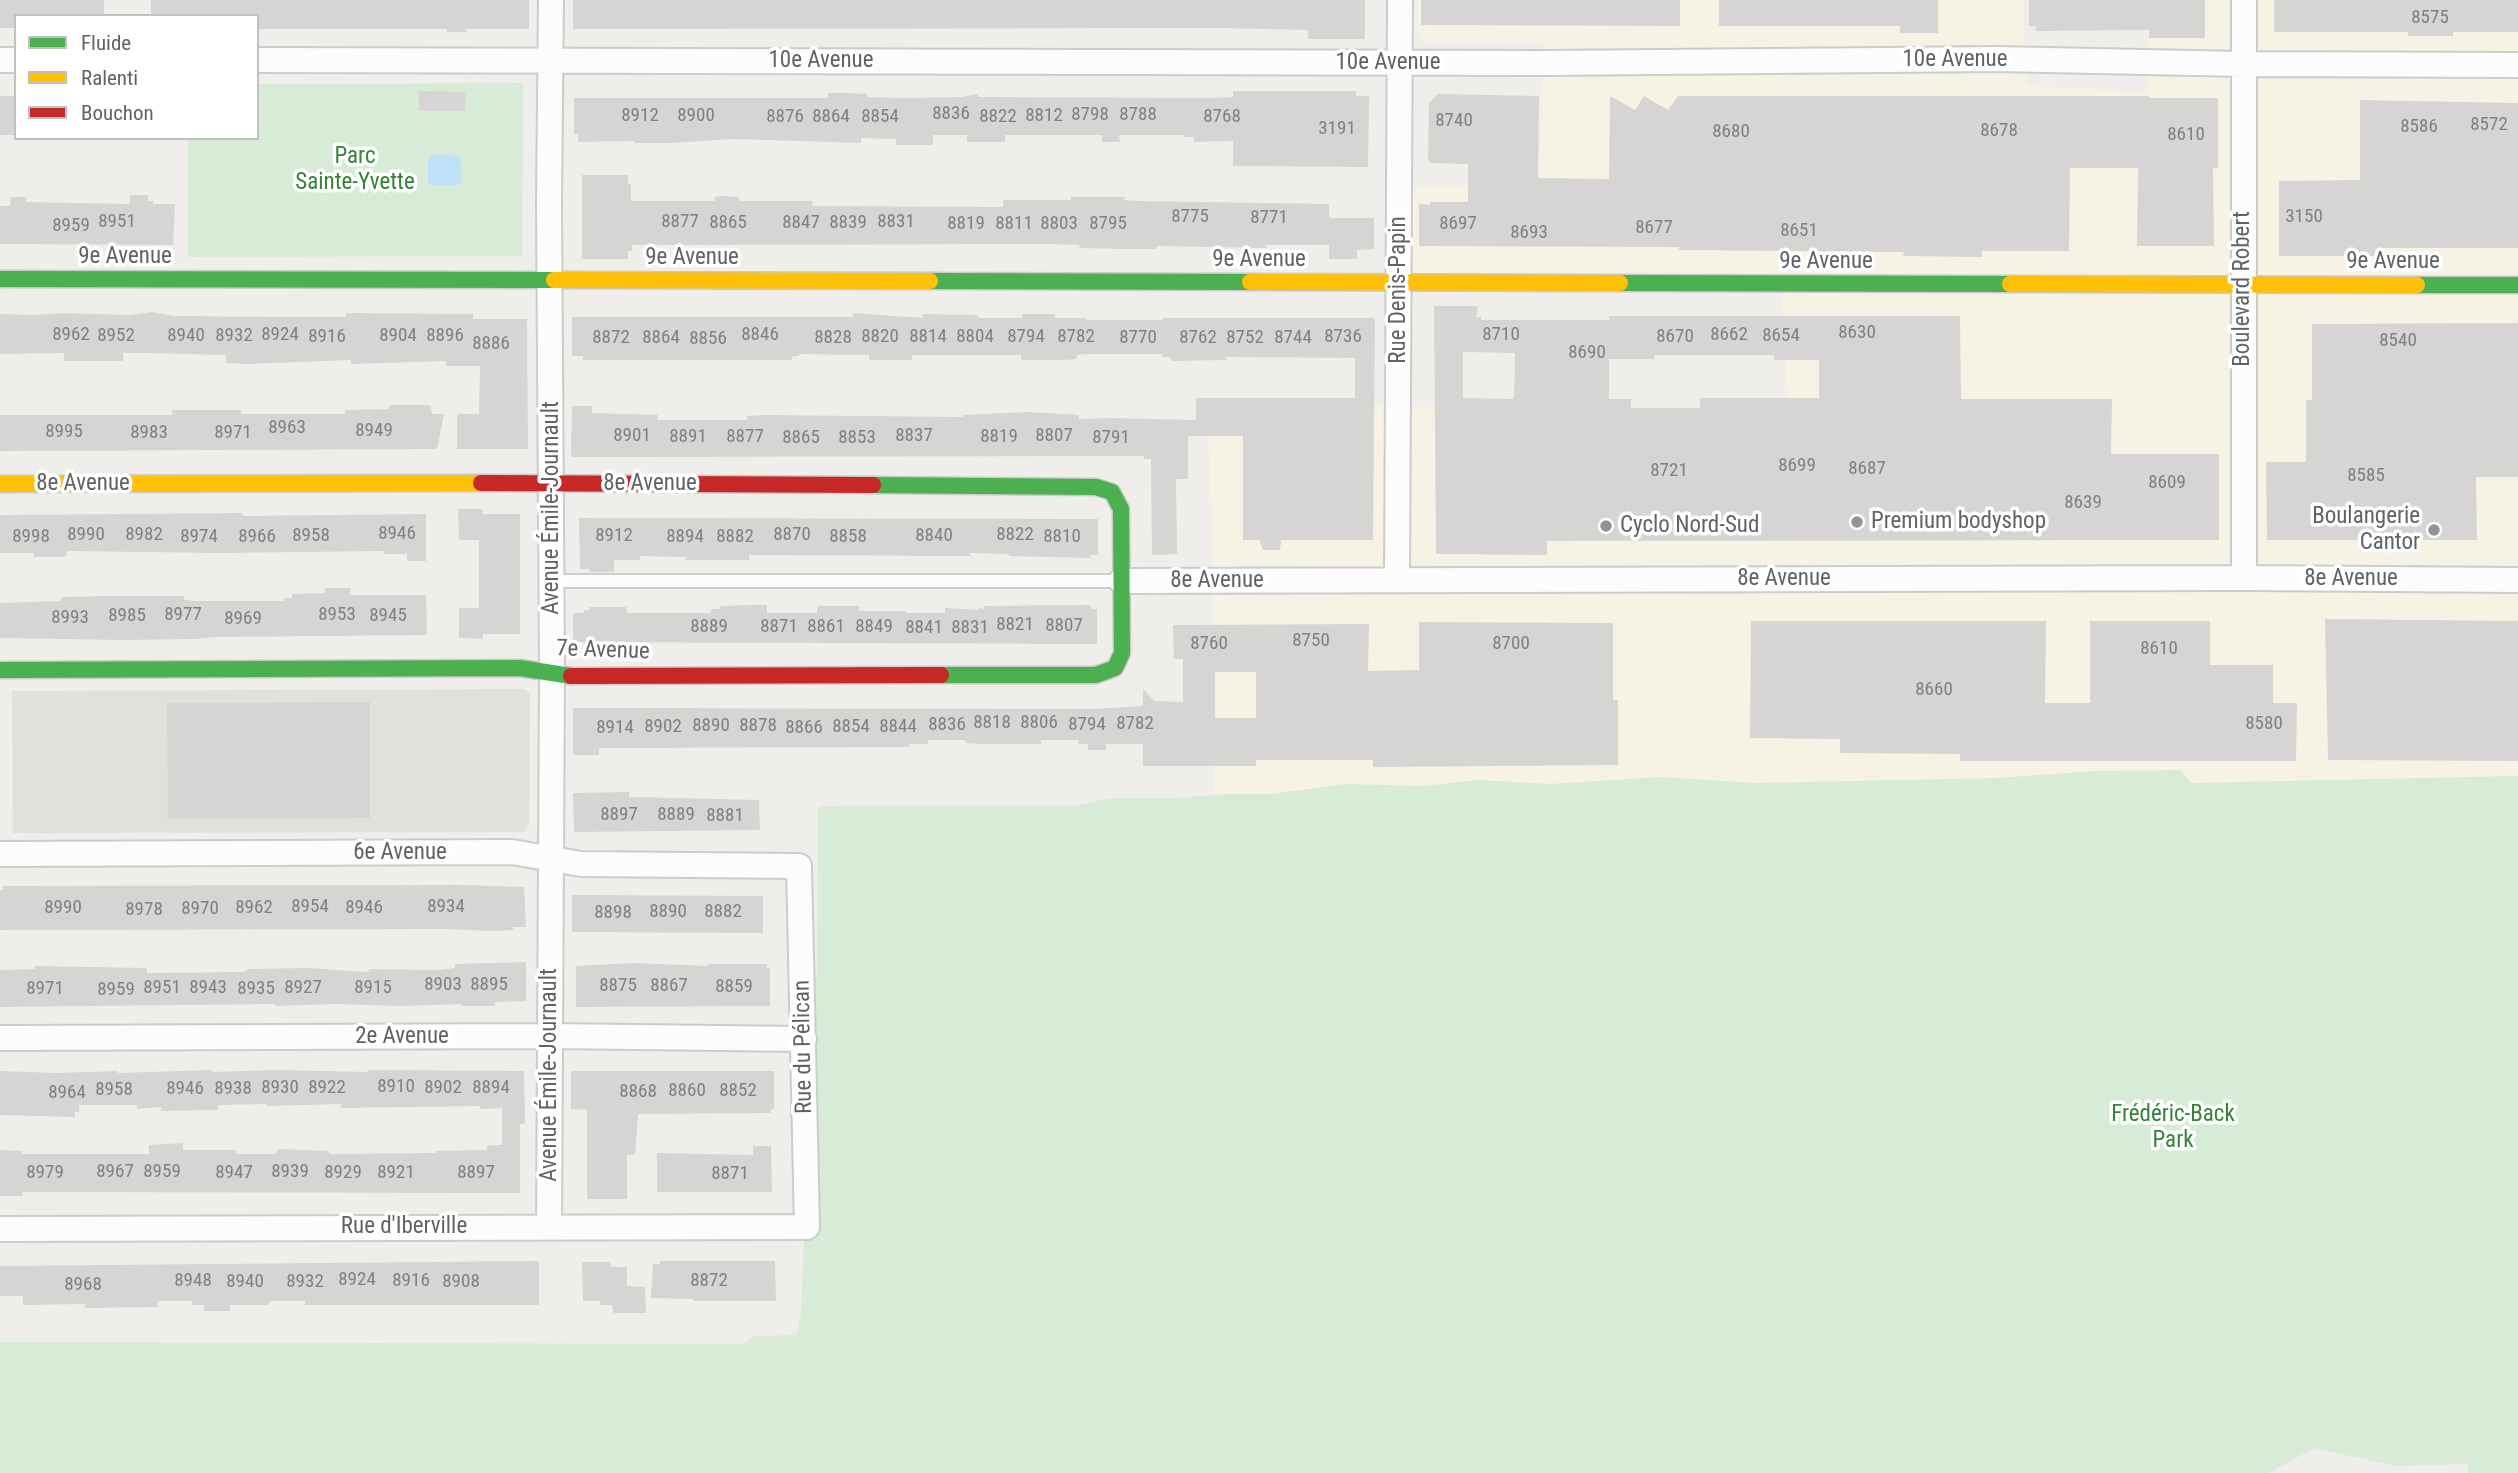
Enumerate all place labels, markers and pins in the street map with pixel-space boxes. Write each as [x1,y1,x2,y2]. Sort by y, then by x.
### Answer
place label: Boulangerie Cantor [2312,503,2420,557]
place label: Premium bodyshop [1871,508,2046,536]
place label: Cyclo Nord-Sud [1620,512,1759,540]
marker: Premium bodyshop [1849,514,1865,530]
marker: Cyclo Nord-Sud [1598,518,1614,534]
marker: Boulangerie Cantor [2426,522,2442,538]

